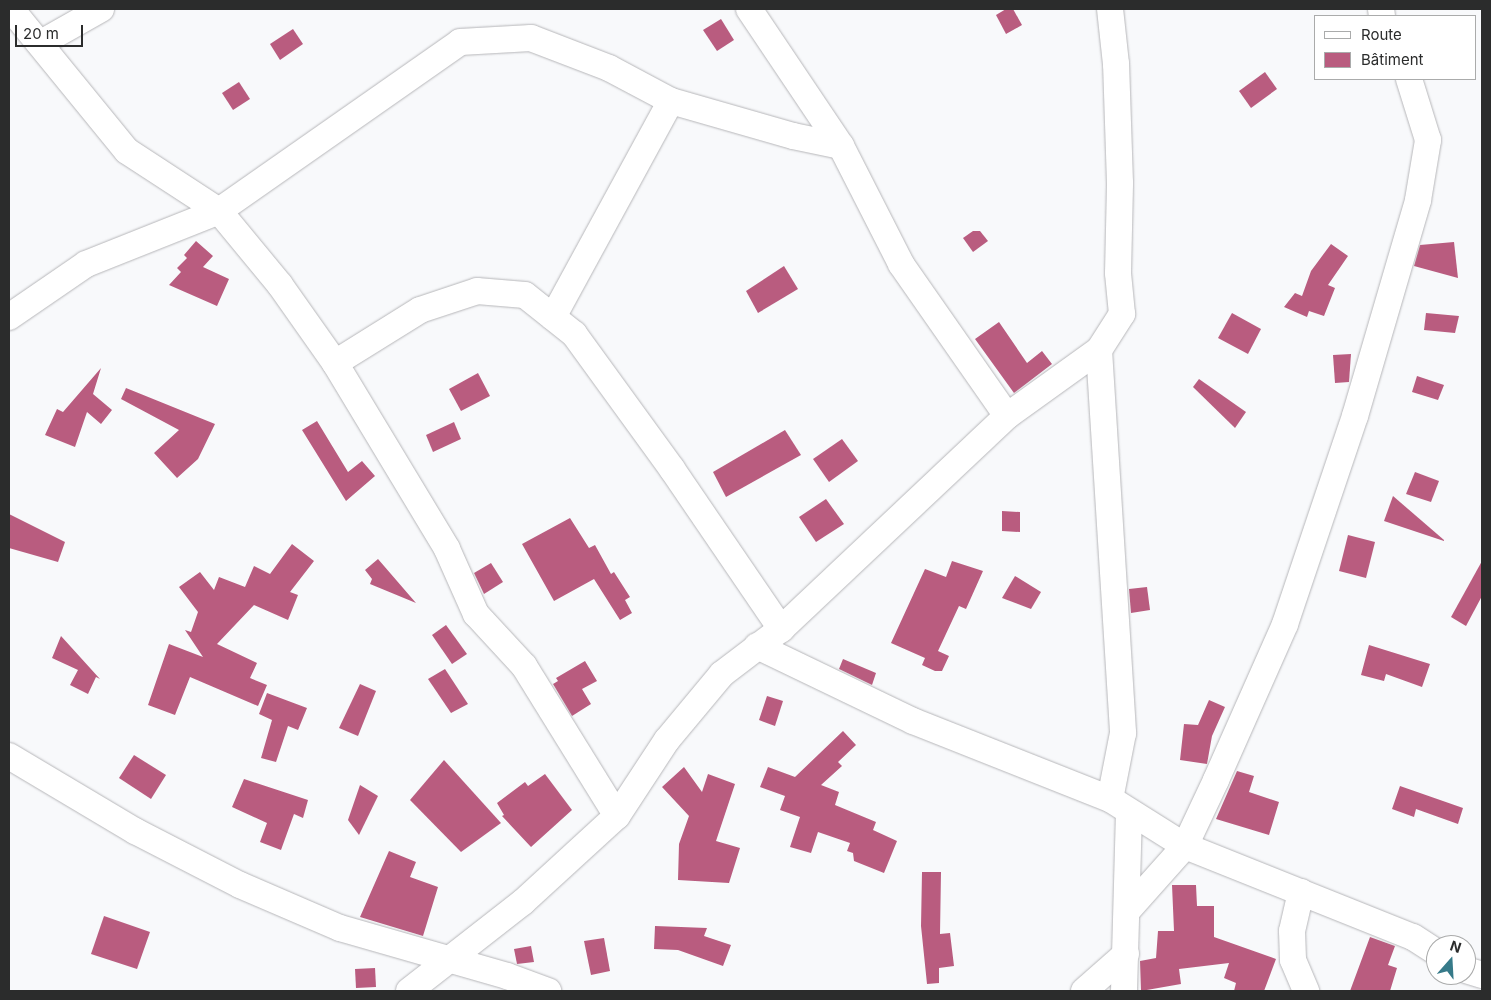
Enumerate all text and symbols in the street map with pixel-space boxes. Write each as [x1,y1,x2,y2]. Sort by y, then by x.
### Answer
scale bar [18,15,85,47]
legend [1314,15,1476,80]
text: 20 m [23,24,59,43]
text: Route [1361,25,1402,44]
text: Bâtiment [1361,50,1423,69]
north arrow [1426,935,1476,985]
text: N [1448,937,1464,956]

